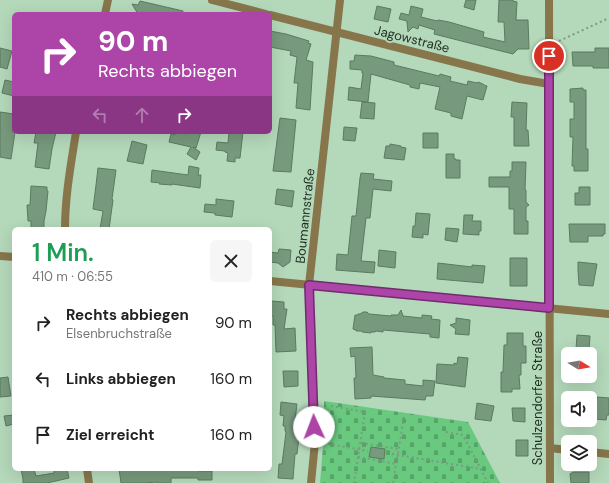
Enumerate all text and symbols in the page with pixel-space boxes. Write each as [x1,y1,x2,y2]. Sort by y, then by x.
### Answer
street label: Jagowstraße [373,21,451,57]
text: 90 m [98,23,168,60]
icon: right [32,28,84,80]
pin [532,39,566,73]
icon: arrive [538,45,560,67]
text: Rechts abbiegen [98,59,237,83]
icon: left [89,104,111,126]
icon: ahead [131,104,153,126]
icon: right [173,104,195,126]
street label: Boumannstraße [292,168,318,264]
text: 1 Min. [32,237,94,268]
button: close [210,240,252,282]
text: 410 m · 06:55 [32,268,113,285]
text: Rechts abbiegen [66,305,189,325]
icon: right [32,312,54,334]
text: 90 m [215,313,252,333]
text: Elsenbruchstraße [66,325,172,342]
street label: Schulzendorfer Straße [529,331,546,465]
north arrow [561,347,597,383]
map controls [561,347,597,471]
icon: left [32,368,54,390]
text: Links abbiegen [66,369,176,389]
text: 160 m [210,369,252,389]
button: sound [561,391,597,427]
position arrow [293,406,335,448]
icon: arrive [32,424,54,446]
text: Ziel erreicht [66,425,155,445]
text: 160 m [210,425,252,445]
button: layers [561,435,597,471]

